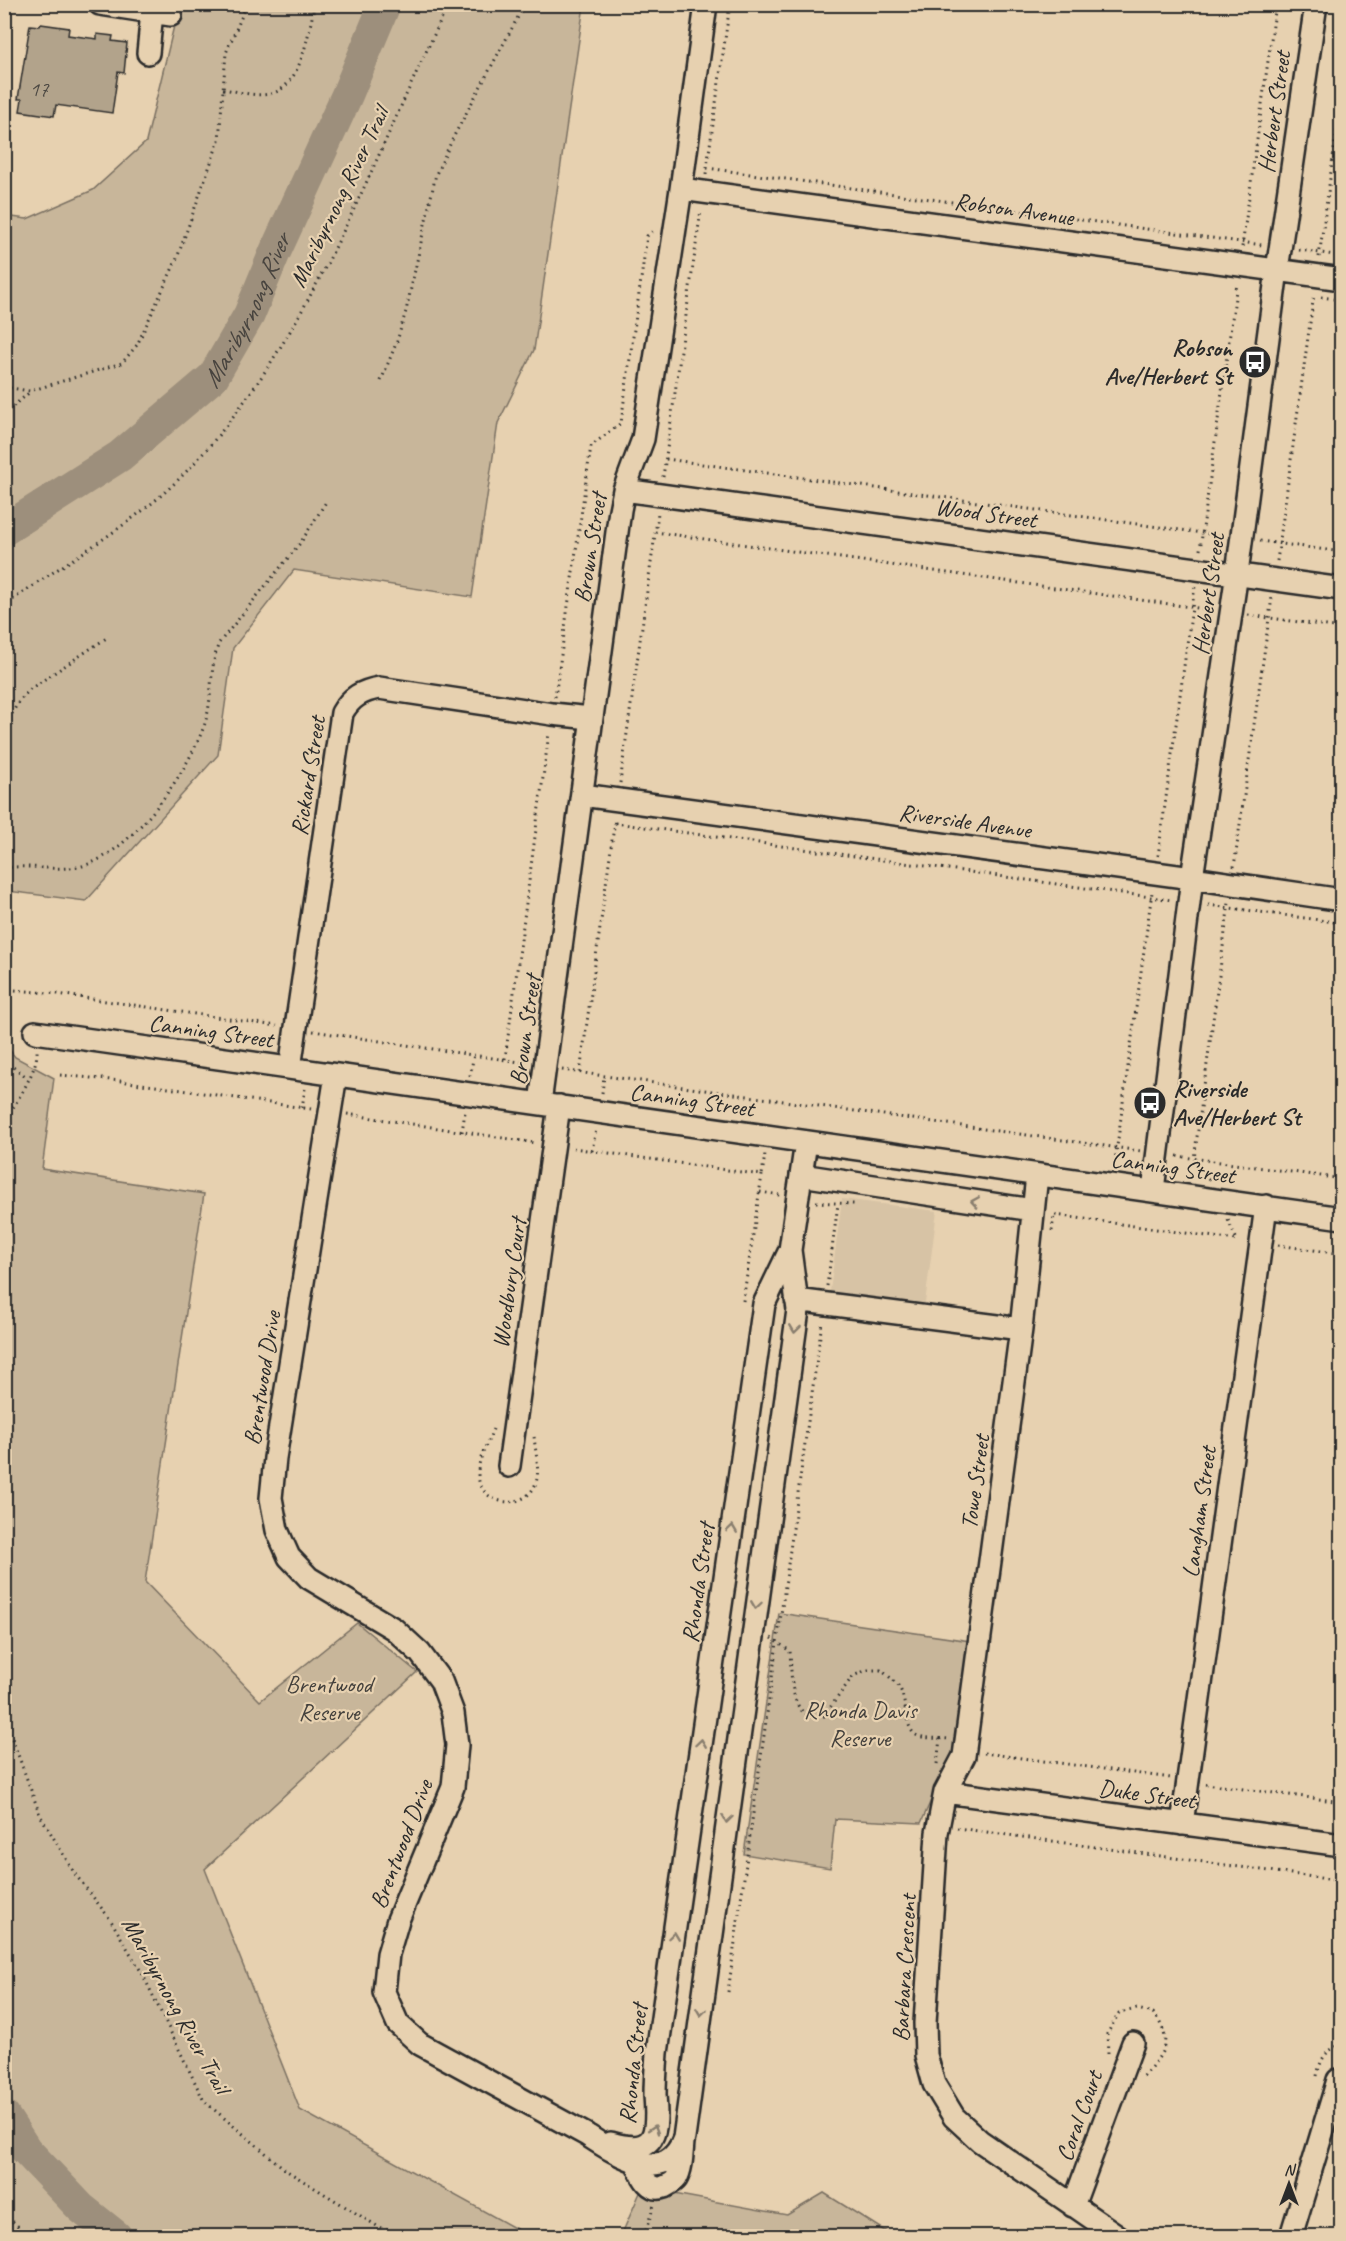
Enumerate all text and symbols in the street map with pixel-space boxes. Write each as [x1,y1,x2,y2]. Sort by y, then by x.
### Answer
street label: Herbert Street [1251,47,1298,175]
house number: 17 [30,76,50,102]
street label: Maribyrnong River Trail [282,98,397,292]
street label: Robson Avenue [953,186,1078,233]
water label: Maribyrnong River [194,224,300,393]
place label: Robson Ave/Herbert St [1105,333,1235,391]
bus stop icon: Robson Ave/Herbert St [1237,344,1273,380]
street label: Brown Street [567,488,614,605]
street label: Wood Street [934,491,1040,535]
street label: Herbert Street [1185,529,1232,657]
street label: Rickard Street [284,712,333,838]
street label: Riverside Avenue [897,797,1035,845]
street label: Brown Street [502,970,548,1087]
street label: Canning Street [147,1007,277,1055]
place label: Riverside Ave/Herbert St [1173,1074,1303,1132]
street label: Canning Street [628,1076,758,1124]
bus stop icon: Riverside Ave/Herbert St [1132,1085,1168,1121]
street label: Canning Street [1109,1143,1239,1191]
one-way arrow [971,1196,980,1208]
street label: Woodbury Court [485,1213,533,1350]
street label: Brentwood Drive [237,1307,288,1447]
one-way arrow [790,1324,802,1333]
street label: Towe Street [954,1431,997,1531]
street label: Langham Street [1175,1443,1223,1579]
street label: Rhonda Street [675,1518,722,1645]
one-way arrow [725,1524,737,1533]
one-way arrow [751,1601,763,1610]
park label: Brentwood Reserve [286,1669,376,1727]
park label: Rhonda Davis Reserve [804,1695,918,1753]
one-way arrow [695,1738,707,1747]
street label: Duke Street [1097,1772,1199,1816]
street label: Brentwood Drive [363,1773,440,1913]
one-way arrow [722,1815,734,1824]
street label: Barbara Crescent [885,1892,923,2042]
street label: Maribyrnong River Trail [115,1912,239,2102]
one-way arrow [667,1931,679,1940]
street label: Rhonda Street [612,2000,655,2125]
one-way arrow [695,2008,708,2017]
street label: Coral Court [1049,2065,1110,2165]
one-way arrow [647,2124,659,2135]
north arrow [1259,2154,1319,2214]
text: N [1284,2160,1297,2180]

